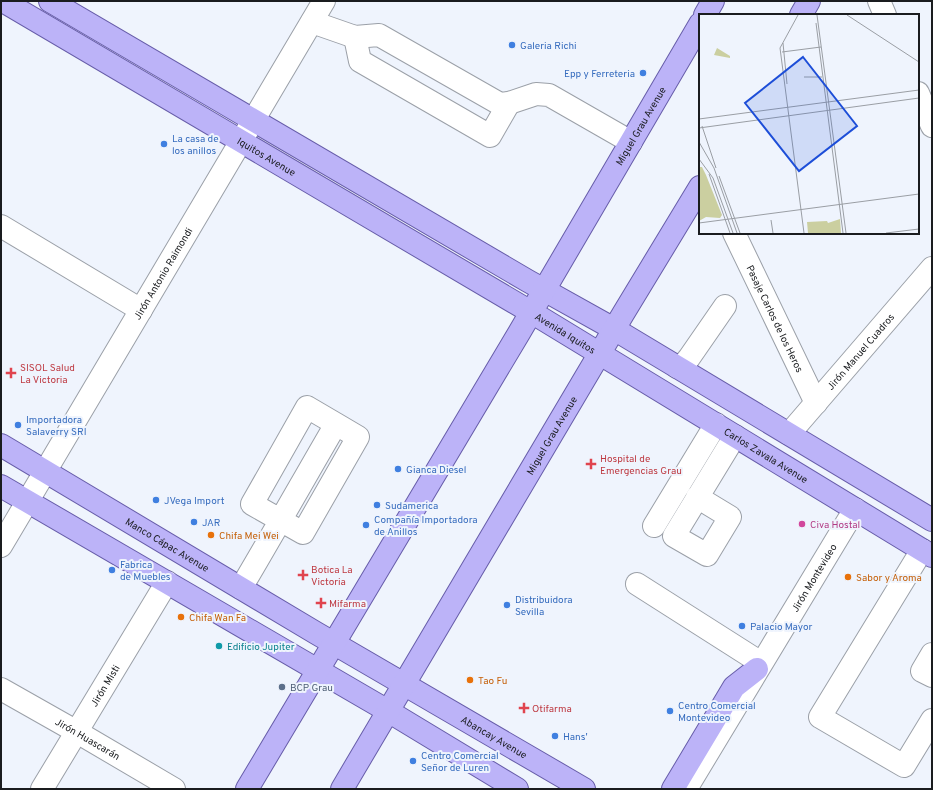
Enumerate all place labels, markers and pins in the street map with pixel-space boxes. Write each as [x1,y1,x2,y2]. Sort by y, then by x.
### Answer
marker: Galeria Richi [507,40,517,50]
place label: Galeria Richi [520,40,577,53]
place label: Epp y Ferreteria [564,68,635,81]
marker: Epp y Ferreteria [638,68,648,78]
place label: La casa de los anillos [172,133,219,158]
marker: La casa de los anillos [159,139,169,149]
place label: SISOL Salud La Victoria [20,362,75,387]
marker: SISOL Salud La Victoria [5,367,17,379]
place label: Importadora Salaverry SRI [26,414,87,439]
marker: Importadora Salaverry SRI [13,420,23,430]
place label: Hospital de Emergencias Grau [600,453,682,478]
marker: Hospital de Emergencias Grau [585,458,597,470]
marker: Gianca Diesel [393,464,403,474]
place label: Gianca Diesel [406,464,466,477]
marker: JVega Import [151,495,161,505]
place label: JVega Import [164,495,225,508]
marker: Sudamerica [372,500,382,510]
place label: Sudamerica [385,500,438,513]
place label: Compañía Importadora de Anillos [374,514,478,539]
marker: JAR [189,517,199,527]
place label: JAR [202,517,220,530]
marker: Civa Hostal [797,519,807,529]
place label: Civa Hostal [810,519,860,532]
marker: Compañía Importadora de Anillos [361,520,371,530]
marker: Chifa Mei Wei [206,530,216,540]
place label: Chifa Mei Wei [219,530,279,543]
place label: Fabrica de Muebles [120,559,171,584]
place label: Botica La Victoria [311,564,353,589]
marker: Fabrica de Muebles [107,565,117,575]
marker: Botica La Victoria [298,570,308,580]
marker: Sabor y Aroma [843,572,853,582]
place label: Sabor y Aroma [856,572,922,585]
place label: Distribuidora Sevilla [515,594,573,619]
marker: Mifarma [316,598,326,608]
place label: Mifarma [329,598,366,611]
marker: Distribuidora Sevilla [502,600,512,610]
marker: Chifa Wan Fa [176,612,186,622]
place label: Chifa Wan Fa [189,612,246,625]
marker: Palacio Mayor [737,621,747,631]
place label: Palacio Mayor [750,621,813,634]
marker: Edificio Jupiter [214,641,224,651]
place label: Edificio Jupiter [227,641,295,654]
marker: Tao Fu [465,675,475,685]
place label: Tao Fu [478,675,507,688]
marker: BCP Grau [277,682,287,692]
place label: BCP Grau [290,682,333,695]
place label: Centro Comercial Montevideo [678,700,756,725]
marker: Otifarma [519,703,529,713]
place label: Otifarma [532,703,572,716]
marker: Centro Comercial Montevideo [665,706,675,716]
marker: Hans' [550,731,560,741]
place label: Hans' [563,731,588,744]
place label: Centro Comercial Señor de Luren [421,750,499,775]
marker: Centro Comercial Señor de Luren [408,756,418,766]

